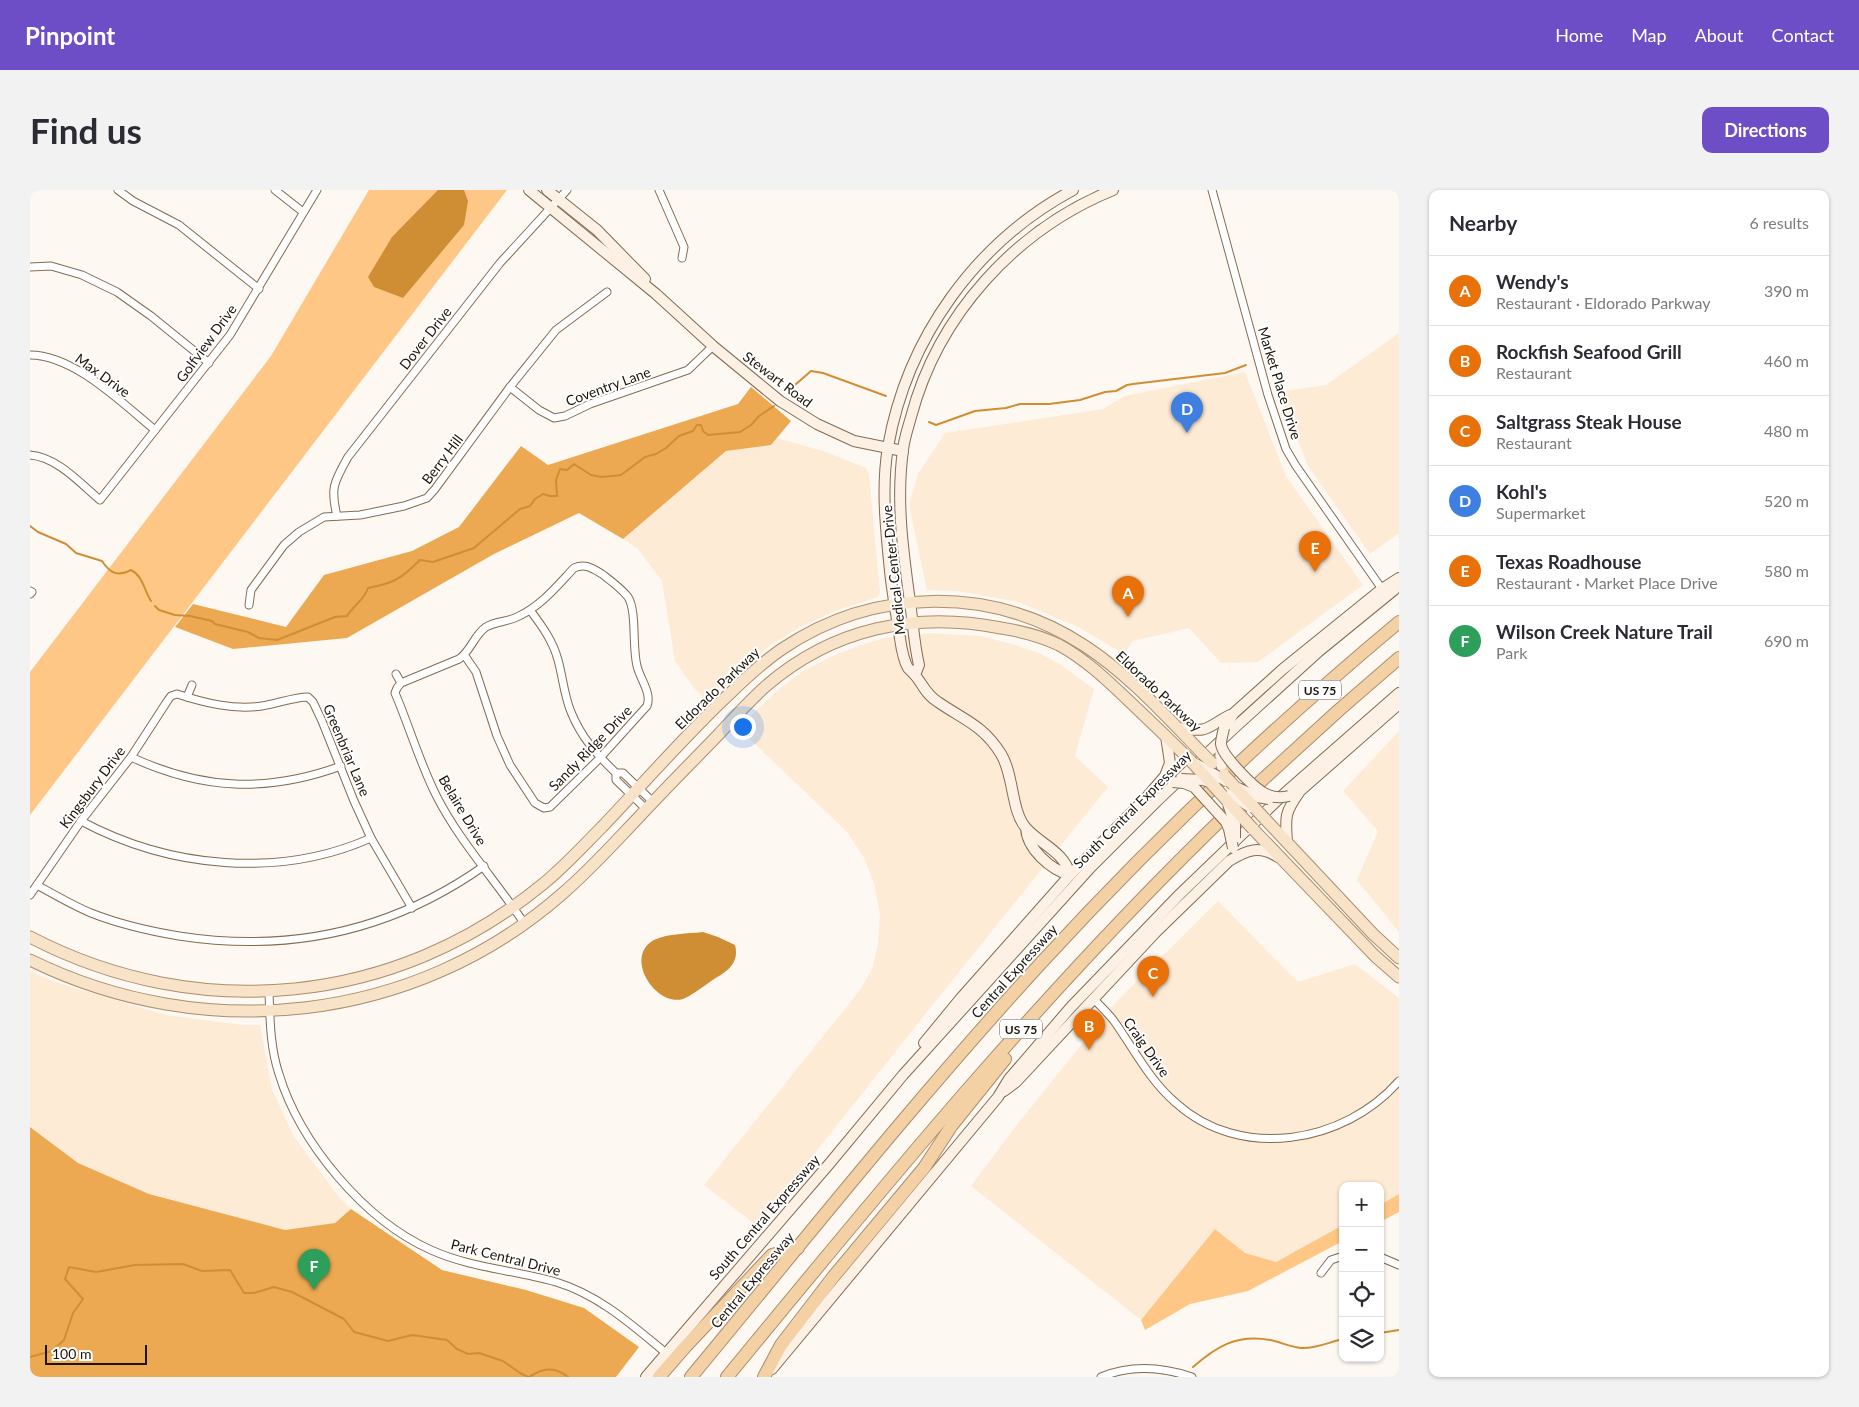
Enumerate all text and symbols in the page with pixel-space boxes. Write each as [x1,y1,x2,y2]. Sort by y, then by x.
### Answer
text: Pinpoint [25,21,115,50]
text: Home [1555,24,1603,46]
text: Map [1631,24,1667,46]
text: About [1695,24,1744,46]
text: Contact [1772,24,1834,46]
button: Directions [1702,107,1829,153]
text: Find us [30,109,142,151]
text: Nearby [1449,210,1517,235]
text: 6 results [1749,213,1809,232]
text: Wendy's [1496,270,1569,293]
text: A [1459,281,1471,300]
text: 390 m [1764,281,1809,300]
text: Restaurant · Eldorado Parkway [1496,293,1711,312]
street label: Golfview Drive [172,301,240,385]
street label: Dover Drive [395,303,455,373]
street label: Market Place Drive [1255,325,1305,441]
text: Rockfish Seafood Grill [1496,340,1682,363]
street label: Stewart Road [740,347,816,411]
street label: Max Drive [72,349,134,401]
text: B [1460,351,1470,370]
text: 460 m [1764,351,1809,370]
street label: Coventry Lane [563,363,653,409]
text: Restaurant [1496,363,1572,382]
pin: D [1171,392,1203,433]
text: Saltgrass Steak House [1496,410,1682,433]
text: C [1460,421,1470,440]
text: 480 m [1764,421,1809,440]
street label: Berry Hill [418,431,466,487]
text: Restaurant [1496,433,1572,452]
text: Kohl's [1496,480,1547,503]
text: D [1459,491,1471,510]
text: 520 m [1764,491,1809,510]
text: Supermarket [1496,503,1585,522]
street label: Medical Center Drive [878,504,908,636]
pin: E [1299,531,1331,572]
text: Texas Roadhouse [1496,550,1641,573]
text: E [1460,561,1470,580]
text: 580 m [1764,561,1809,580]
text: Restaurant · Market Place Drive [1496,573,1718,592]
pin: A [1112,576,1144,617]
text: Wilson Creek Nature Trail [1496,620,1713,643]
text: F [1460,631,1470,650]
text: 690 m [1764,631,1809,650]
street label: Eldorado Parkway [671,643,763,733]
text: Park [1496,643,1527,662]
street label: Eldorado Parkway [1113,647,1206,735]
road number: US 75 [1299,680,1341,700]
street label: Greenbriar Lane [320,701,374,799]
street label: Sandy Ridge Drive [545,702,635,794]
your location [730,714,756,740]
street label: Kingsbury Drive [56,743,128,831]
street label: South Central Expressway [1069,746,1195,872]
street label: Belaire Drive [435,772,491,848]
street label: Central Expressway [967,920,1061,1021]
pin: C [1137,956,1169,997]
pin: B [1073,1009,1105,1050]
street label: Craig Drive [1120,1014,1174,1080]
road number: US 75 [1000,1020,1042,1039]
street label: South Central Expressway [705,1151,823,1283]
map controls [1339,1182,1384,1362]
button: + [1339,1182,1384,1227]
button: − [1339,1227,1384,1272]
street label: Central Expressway [707,1229,797,1331]
street label: Park Central Drive [449,1235,563,1279]
pin: F [298,1249,330,1290]
button: locate [1339,1272,1384,1317]
button: layers [1339,1317,1384,1362]
scale bar [45,1342,148,1365]
text: 100 m [52,1345,91,1362]

